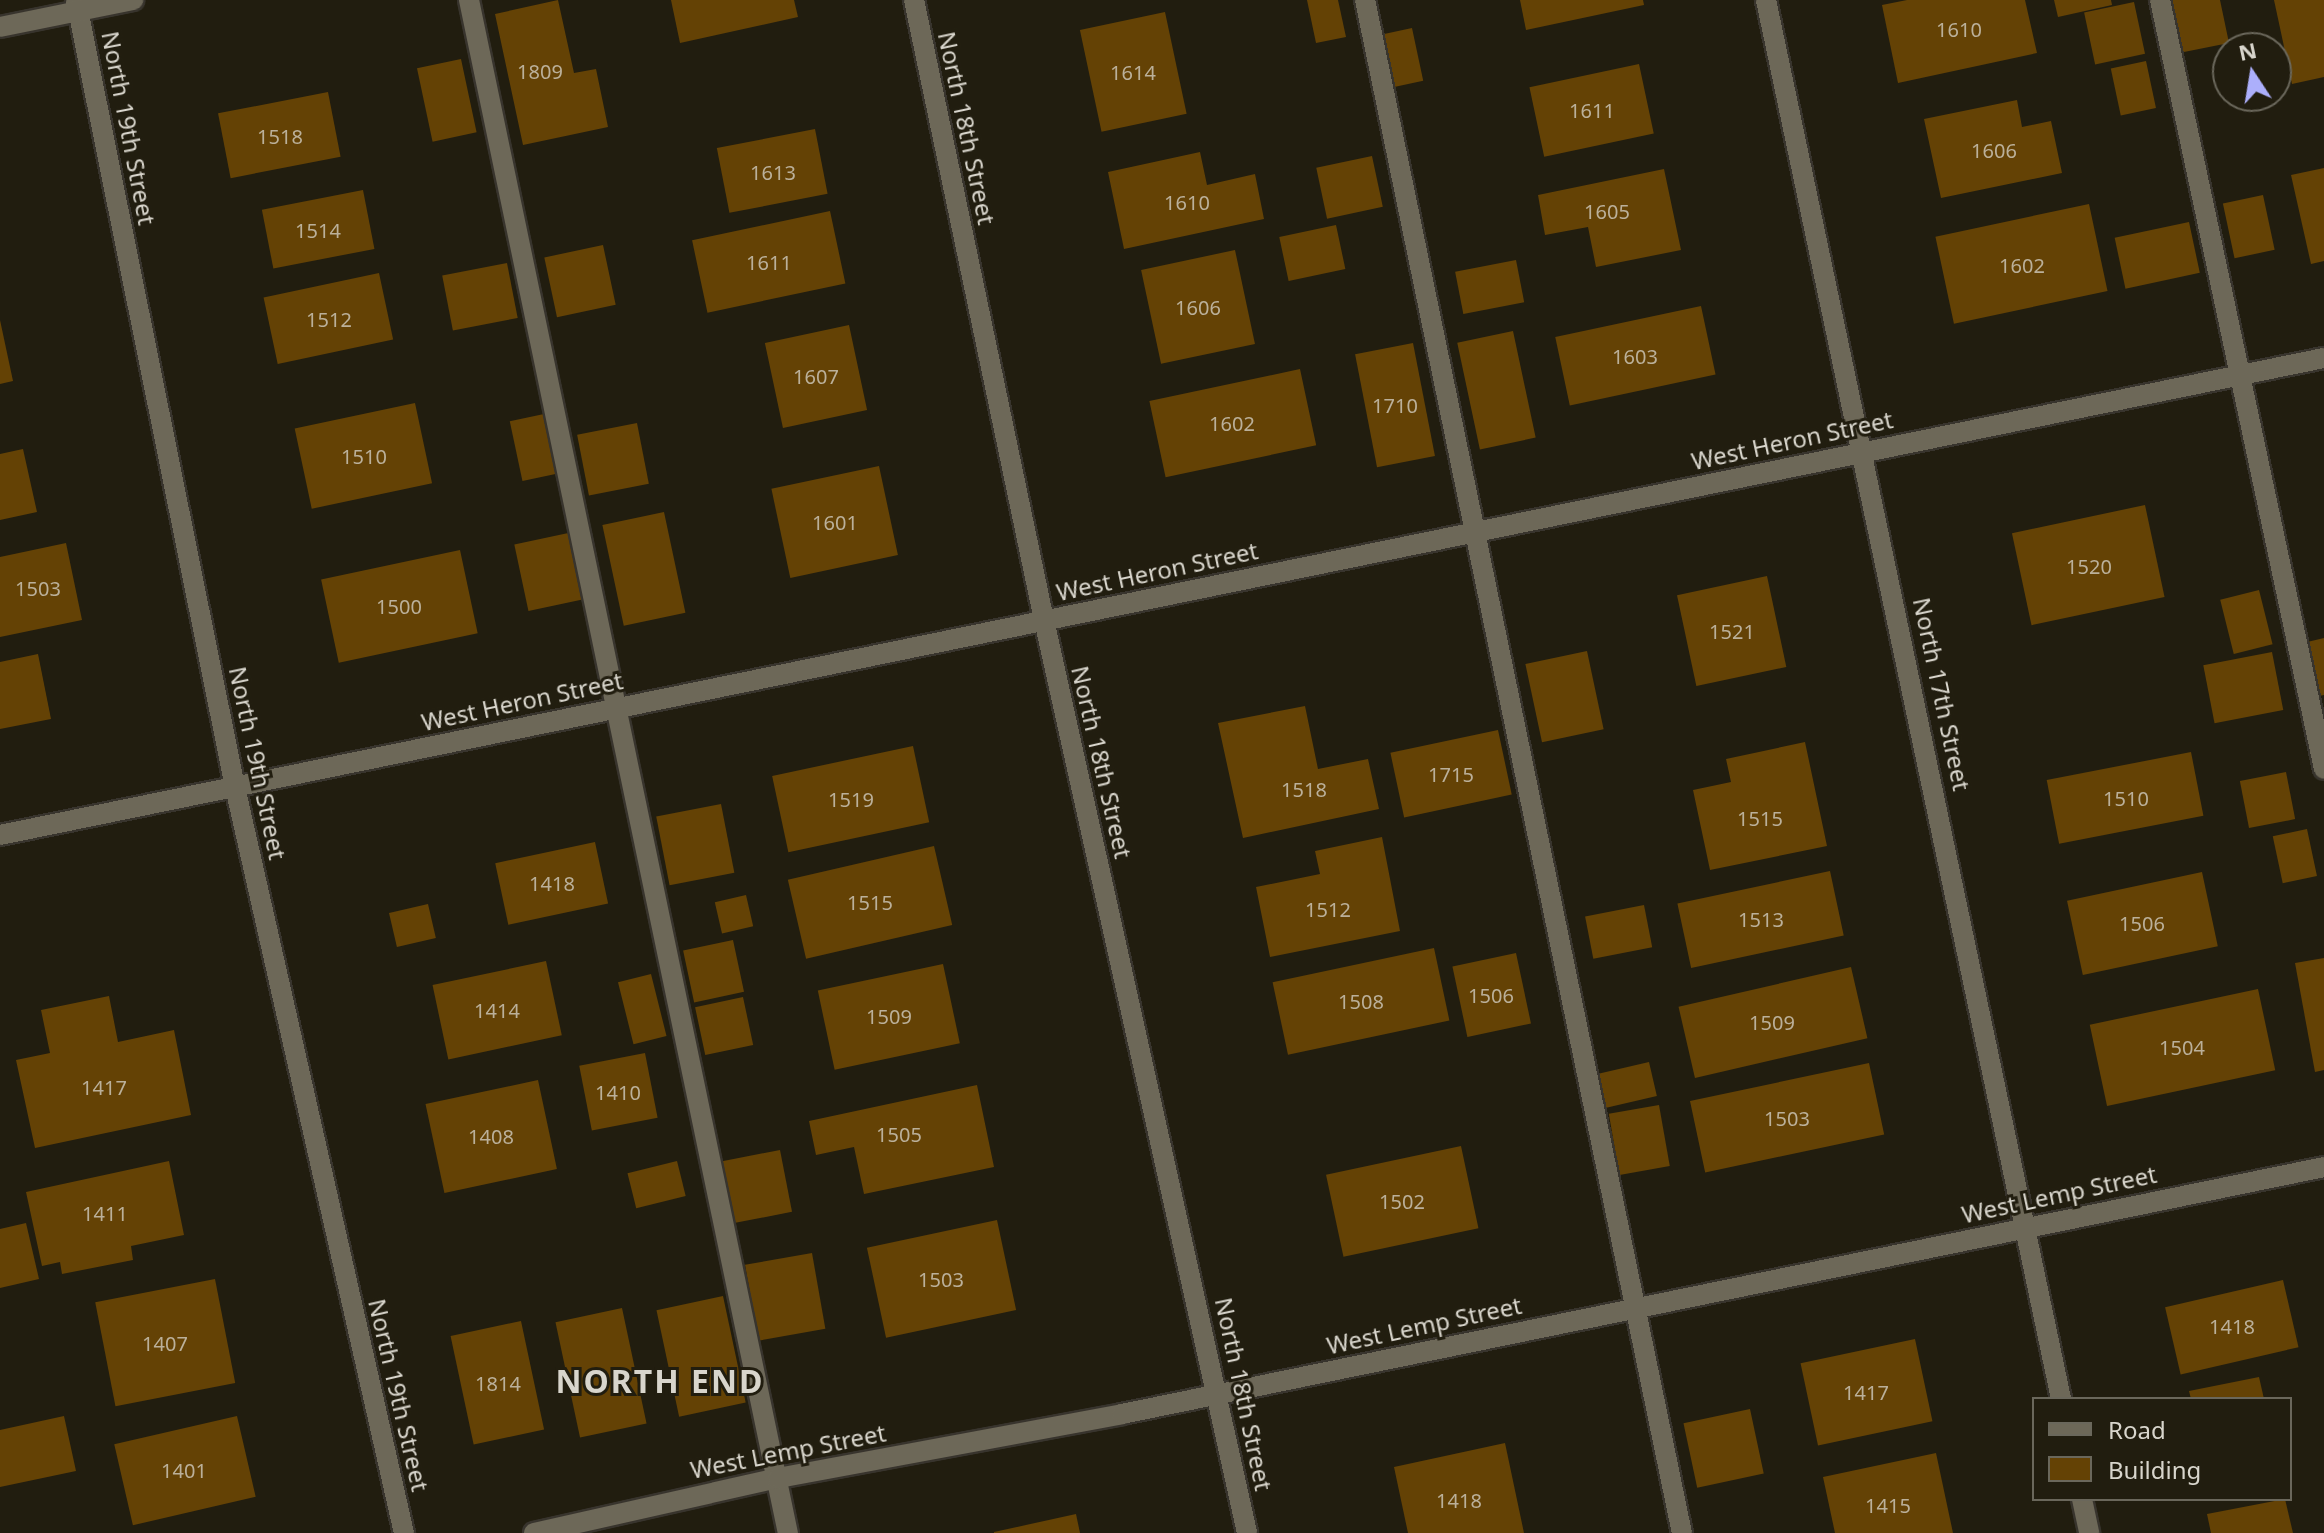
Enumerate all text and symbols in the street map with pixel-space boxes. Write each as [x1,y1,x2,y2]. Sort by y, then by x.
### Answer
house number: 1610 [1936,17,1982,41]
street label: North 19th Street [96,29,162,227]
street label: North 18th Street [932,29,1002,227]
north arrow [2212,32,2292,112]
text: N [2236,34,2259,67]
house number: 1809 [517,59,563,83]
house number: 1614 [1110,60,1156,84]
house number: 1611 [1569,98,1615,122]
house number: 1518 [257,124,303,148]
house number: 1606 [1971,138,2017,162]
house number: 1613 [750,160,796,184]
house number: 1610 [1164,190,1210,214]
house number: 1605 [1584,199,1630,223]
house number: 1514 [295,218,341,242]
house number: 1611 [746,250,792,274]
house number: 1602 [1999,253,2045,277]
house number: 1606 [1175,295,1221,319]
house number: 1512 [306,307,352,331]
house number: 1603 [1612,344,1658,368]
house number: 1607 [793,364,839,388]
house number: 1710 [1372,393,1418,417]
street label: West Heron Street [1689,405,1895,475]
house number: 1602 [1209,411,1255,435]
house number: 1510 [341,444,387,468]
house number: 1601 [812,510,858,534]
street label: West Heron Street [1054,536,1260,606]
house number: 1520 [2066,554,2112,578]
house number: 1503 [15,576,61,600]
house number: 1500 [376,594,422,618]
street label: North 17th Street [1907,595,1977,793]
house number: 1521 [1709,619,1755,643]
street label: North 18th Street [1066,663,1138,861]
street label: North 19th Street [223,664,293,862]
street label: West Heron Street [419,666,625,736]
house number: 1715 [1428,762,1474,786]
house number: 1518 [1281,777,1327,801]
house number: 1510 [2103,786,2149,810]
house number: 1519 [828,787,874,811]
house number: 1515 [1737,806,1783,830]
house number: 1418 [529,871,575,895]
house number: 1515 [847,890,893,914]
house number: 1512 [1305,897,1351,921]
house number: 1513 [1738,907,1784,931]
house number: 1506 [2119,911,2165,935]
house number: 1506 [1468,983,1514,1007]
house number: 1508 [1338,989,1384,1013]
house number: 1414 [474,998,520,1022]
house number: 1509 [866,1004,912,1028]
house number: 1509 [1749,1010,1795,1034]
house number: 1504 [2159,1035,2205,1059]
house number: 1417 [81,1075,127,1099]
house number: 1410 [595,1080,641,1104]
house number: 1503 [1764,1106,1810,1130]
house number: 1505 [876,1122,922,1146]
house number: 1408 [468,1124,514,1148]
street label: West Lemp Street [1959,1159,2159,1229]
house number: 1502 [1379,1189,1425,1213]
house number: 1411 [82,1201,128,1225]
house number: 1503 [918,1267,964,1291]
street label: West Lemp Street [1324,1290,1524,1360]
street label: North 18th Street [1209,1295,1279,1493]
street label: North 19th Street [363,1296,435,1494]
house number: 1418 [2209,1314,2255,1338]
house number: 1407 [142,1331,188,1355]
district label: NORTH END [556,1362,764,1400]
house number: 1814 [475,1371,521,1395]
house number: 1417 [1843,1380,1889,1404]
legend [2032,1397,2292,1501]
text: Road [2108,1413,2166,1446]
street label: West Lemp Street [688,1418,888,1484]
text: Building [2108,1453,2201,1486]
house number: 1401 [161,1458,207,1482]
house number: 1418 [1436,1488,1482,1512]
house number: 1415 [1865,1493,1911,1517]

